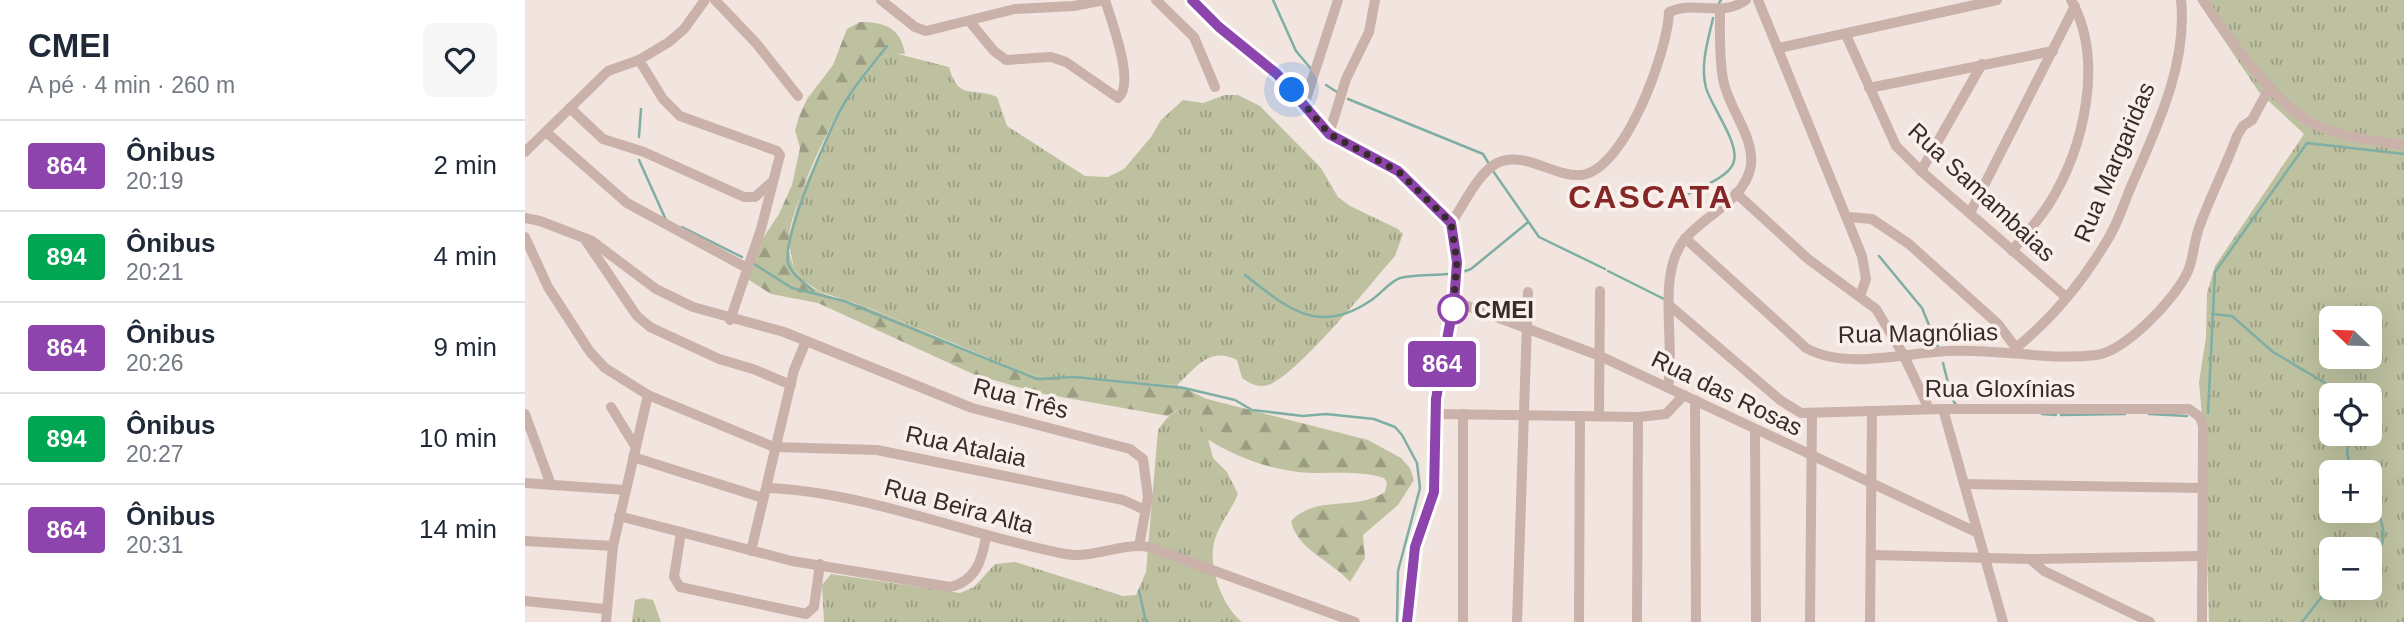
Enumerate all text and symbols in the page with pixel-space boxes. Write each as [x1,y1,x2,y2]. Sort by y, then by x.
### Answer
button: heart [423,23,497,97]
text: CMEI [28,27,111,64]
text: A pé · 4 min · 260 m [28,72,235,98]
your location [1274,72,1309,107]
street label: Rua Margaridas [2068,78,2160,246]
street label: Rua Samambaias [1903,117,2061,267]
text: Ônibus [126,137,216,167]
text: 2 min [433,150,497,180]
text: 864 [46,152,87,179]
text: 20:19 [126,168,184,194]
district label: CASCATA [1568,179,1734,215]
text: Ônibus [126,228,216,258]
text: 4 min [433,241,497,271]
text: 894 [46,243,87,270]
text: 20:21 [126,259,184,285]
marker: CMEI [1438,294,1468,324]
place label: CMEI [1474,296,1534,323]
north arrow [2319,306,2382,369]
map controls [2319,306,2382,600]
street label: Rua Magnólias [1838,318,1998,348]
text: Ônibus [126,319,216,349]
text: 9 min [433,332,497,362]
text: 864 [46,334,87,361]
line badge: 864 [1402,341,1482,387]
street label: Rua das Rosas [1647,345,1807,441]
text: 20:26 [126,350,184,376]
text: 864 [1422,350,1462,377]
street label: Rua Três [970,372,1072,424]
street label: Rua Gloxínias [1925,375,2075,402]
button: locate [2319,383,2382,446]
text: Ônibus [126,410,216,440]
street label: Rua Atalaia [903,420,1029,472]
text: 10 min [419,423,497,453]
text: 894 [46,425,87,452]
text: 20:27 [126,441,184,467]
button: + [2319,460,2382,523]
street label: Rua Beira Alta [881,473,1037,539]
text: Ônibus [126,501,216,531]
text: 14 min [419,514,497,544]
text: 864 [46,516,87,543]
text: 20:31 [126,532,184,558]
button: − [2319,537,2382,600]

